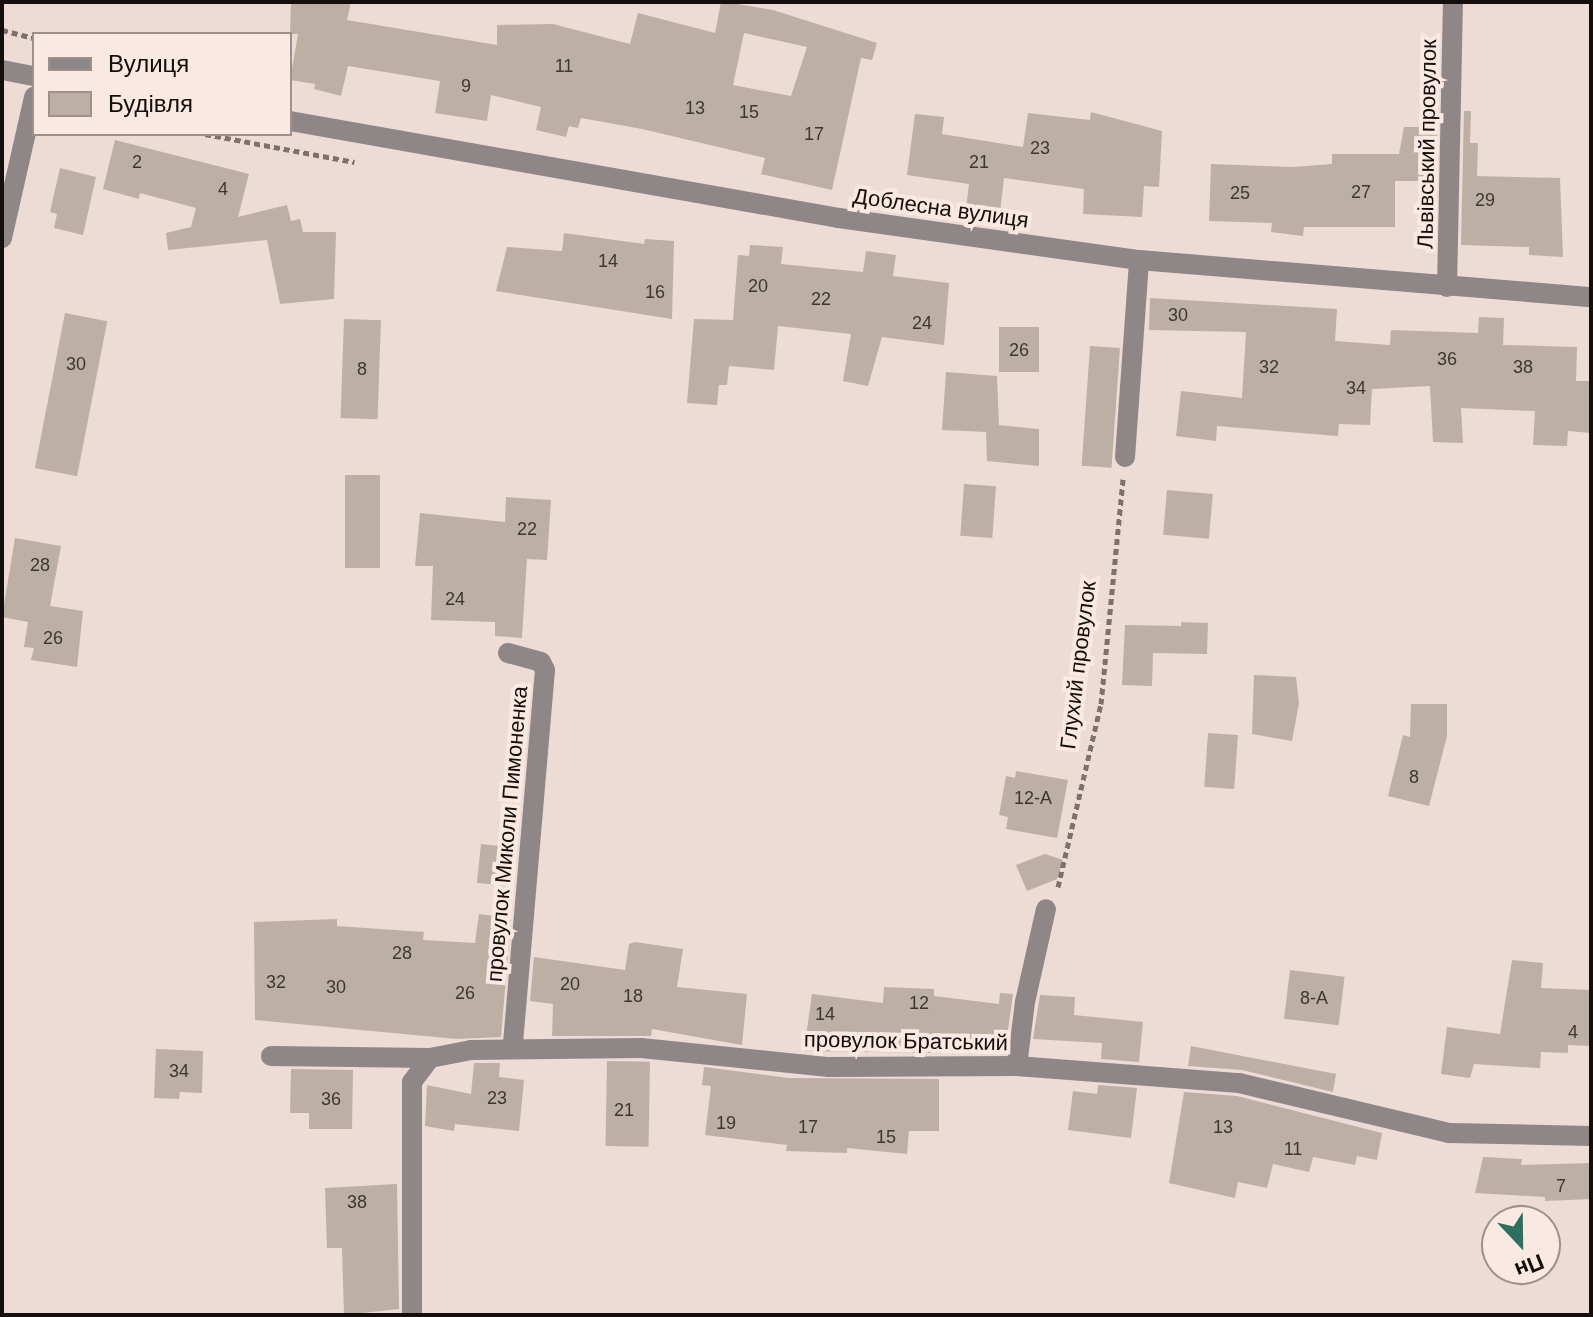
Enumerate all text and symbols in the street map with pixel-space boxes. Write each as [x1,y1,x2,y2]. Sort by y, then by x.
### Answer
legend [32,32,292,136]
street label: Львівський провулок [1412,39,1442,249]
text: Вулиця [108,50,189,77]
house number: 11 [555,55,573,77]
house number: 9 [461,75,471,97]
text: Будівля [108,90,193,117]
house number: 13 [685,97,705,119]
house number: 15 [739,101,759,123]
house number: 17 [804,123,824,145]
house number: 23 [1030,137,1050,159]
house number: 2 [132,151,142,173]
house number: 21 [969,151,989,173]
house number: 4 [218,178,228,200]
house number: 27 [1351,181,1371,203]
house number: 25 [1230,182,1250,204]
street label: Доблесна вулиця [852,183,1030,233]
house number: 29 [1475,189,1495,211]
house number: 14 [598,250,618,272]
house number: 20 [748,275,768,297]
house number: 16 [645,281,665,303]
house number: 22 [811,288,831,310]
house number: 30 [1168,304,1188,326]
house number: 24 [912,312,932,334]
house number: 26 [1009,339,1029,361]
house number: 36 [1437,348,1457,370]
house number: 30 [66,353,86,375]
house number: 32 [1259,356,1279,378]
house number: 38 [1513,356,1533,378]
house number: 8 [357,358,367,380]
house number: 34 [1346,377,1366,399]
house number: 22 [517,518,537,540]
house number: 28 [30,554,50,576]
street label: Глухий провулок [1055,579,1101,751]
house number: 24 [445,588,465,610]
house number: 26 [43,627,63,649]
street label: провулок Миколи Пимоненка [481,685,533,983]
house number: 8 [1409,766,1419,788]
house number: 12-А [1014,787,1052,809]
house number: 28 [392,942,412,964]
house number: 32 [266,971,286,993]
house number: 20 [560,973,580,995]
house number: 30 [326,976,346,998]
house number: 26 [455,982,475,1004]
house number: 18 [623,985,643,1007]
house number: 8-А [1300,987,1328,1009]
house number: 12 [909,992,929,1014]
house number: 14 [815,1003,835,1025]
house number: 4 [1568,1021,1578,1043]
street label: провулок Братський [804,1026,1008,1056]
house number: 34 [169,1060,189,1082]
house number: 23 [487,1087,507,1109]
house number: 36 [321,1088,341,1110]
house number: 21 [614,1099,634,1121]
house number: 19 [716,1112,736,1134]
house number: 17 [798,1116,818,1138]
house number: 13 [1213,1116,1233,1138]
house number: 15 [876,1126,896,1148]
house number: 11 [1284,1138,1302,1160]
house number: 7 [1556,1175,1566,1197]
house number: 38 [347,1191,367,1213]
north arrow [1481,1205,1561,1285]
text: Пн [1511,1249,1548,1283]

